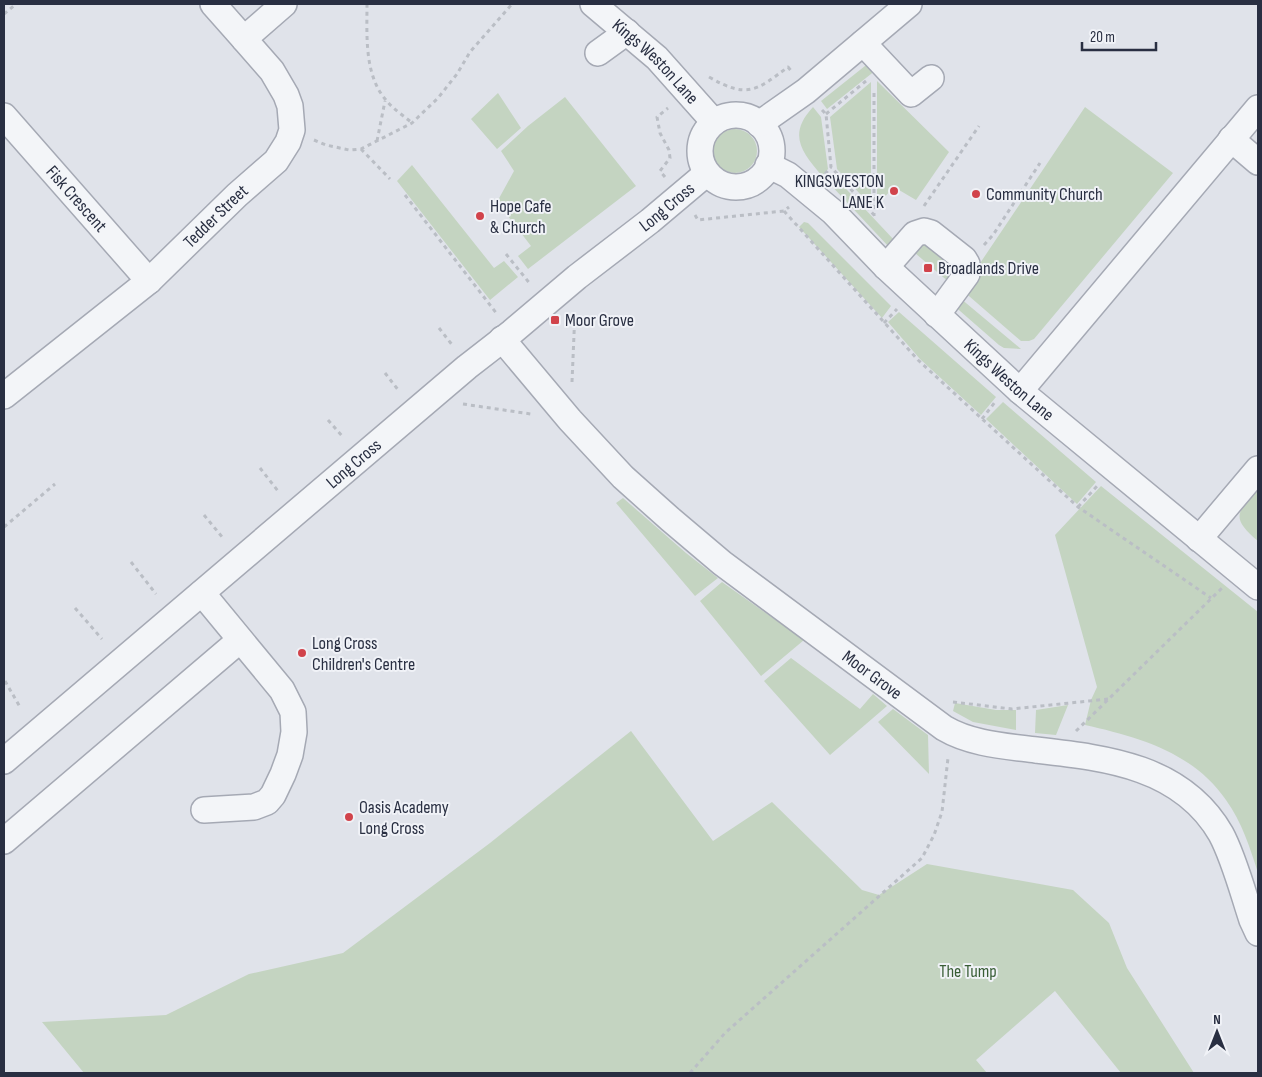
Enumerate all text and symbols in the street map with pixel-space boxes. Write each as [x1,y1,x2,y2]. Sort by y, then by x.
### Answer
street label: Kings Weston Lane [608,14,703,108]
scale bar [1082,20,1156,52]
text: 20 m [1090,28,1115,47]
street label: Fisk Crescent [42,161,112,237]
place label: KINGSWESTON LANE K [795,171,885,213]
street label: Long Cross [635,178,699,236]
street label: Tedder Street [179,180,252,252]
place label: Community Church [986,184,1103,205]
marker: KINGSWESTON LANE K [888,185,900,197]
marker: Community Church [970,188,982,200]
place label: Hope Cafe & Church [490,196,552,238]
marker: Hope Cafe & Church [474,210,486,222]
place label: Broadlands Drive [938,258,1039,279]
marker: Broadlands Drive [922,262,934,274]
place label: Moor Grove [565,310,634,331]
marker: Moor Grove [549,314,561,326]
street label: Kings Weston Lane [960,334,1058,425]
street label: Long Cross [322,434,385,493]
place label: Long Cross Children's Centre [312,633,415,675]
street label: Moor Grove [838,646,906,704]
marker: Long Cross Children's Centre [296,647,308,659]
place label: Oasis Academy Long Cross [359,797,449,839]
marker: Oasis Academy Long Cross [343,811,355,823]
park label: The Tump [939,961,997,982]
north arrow [1192,1007,1242,1057]
text: N [1213,1011,1221,1028]

